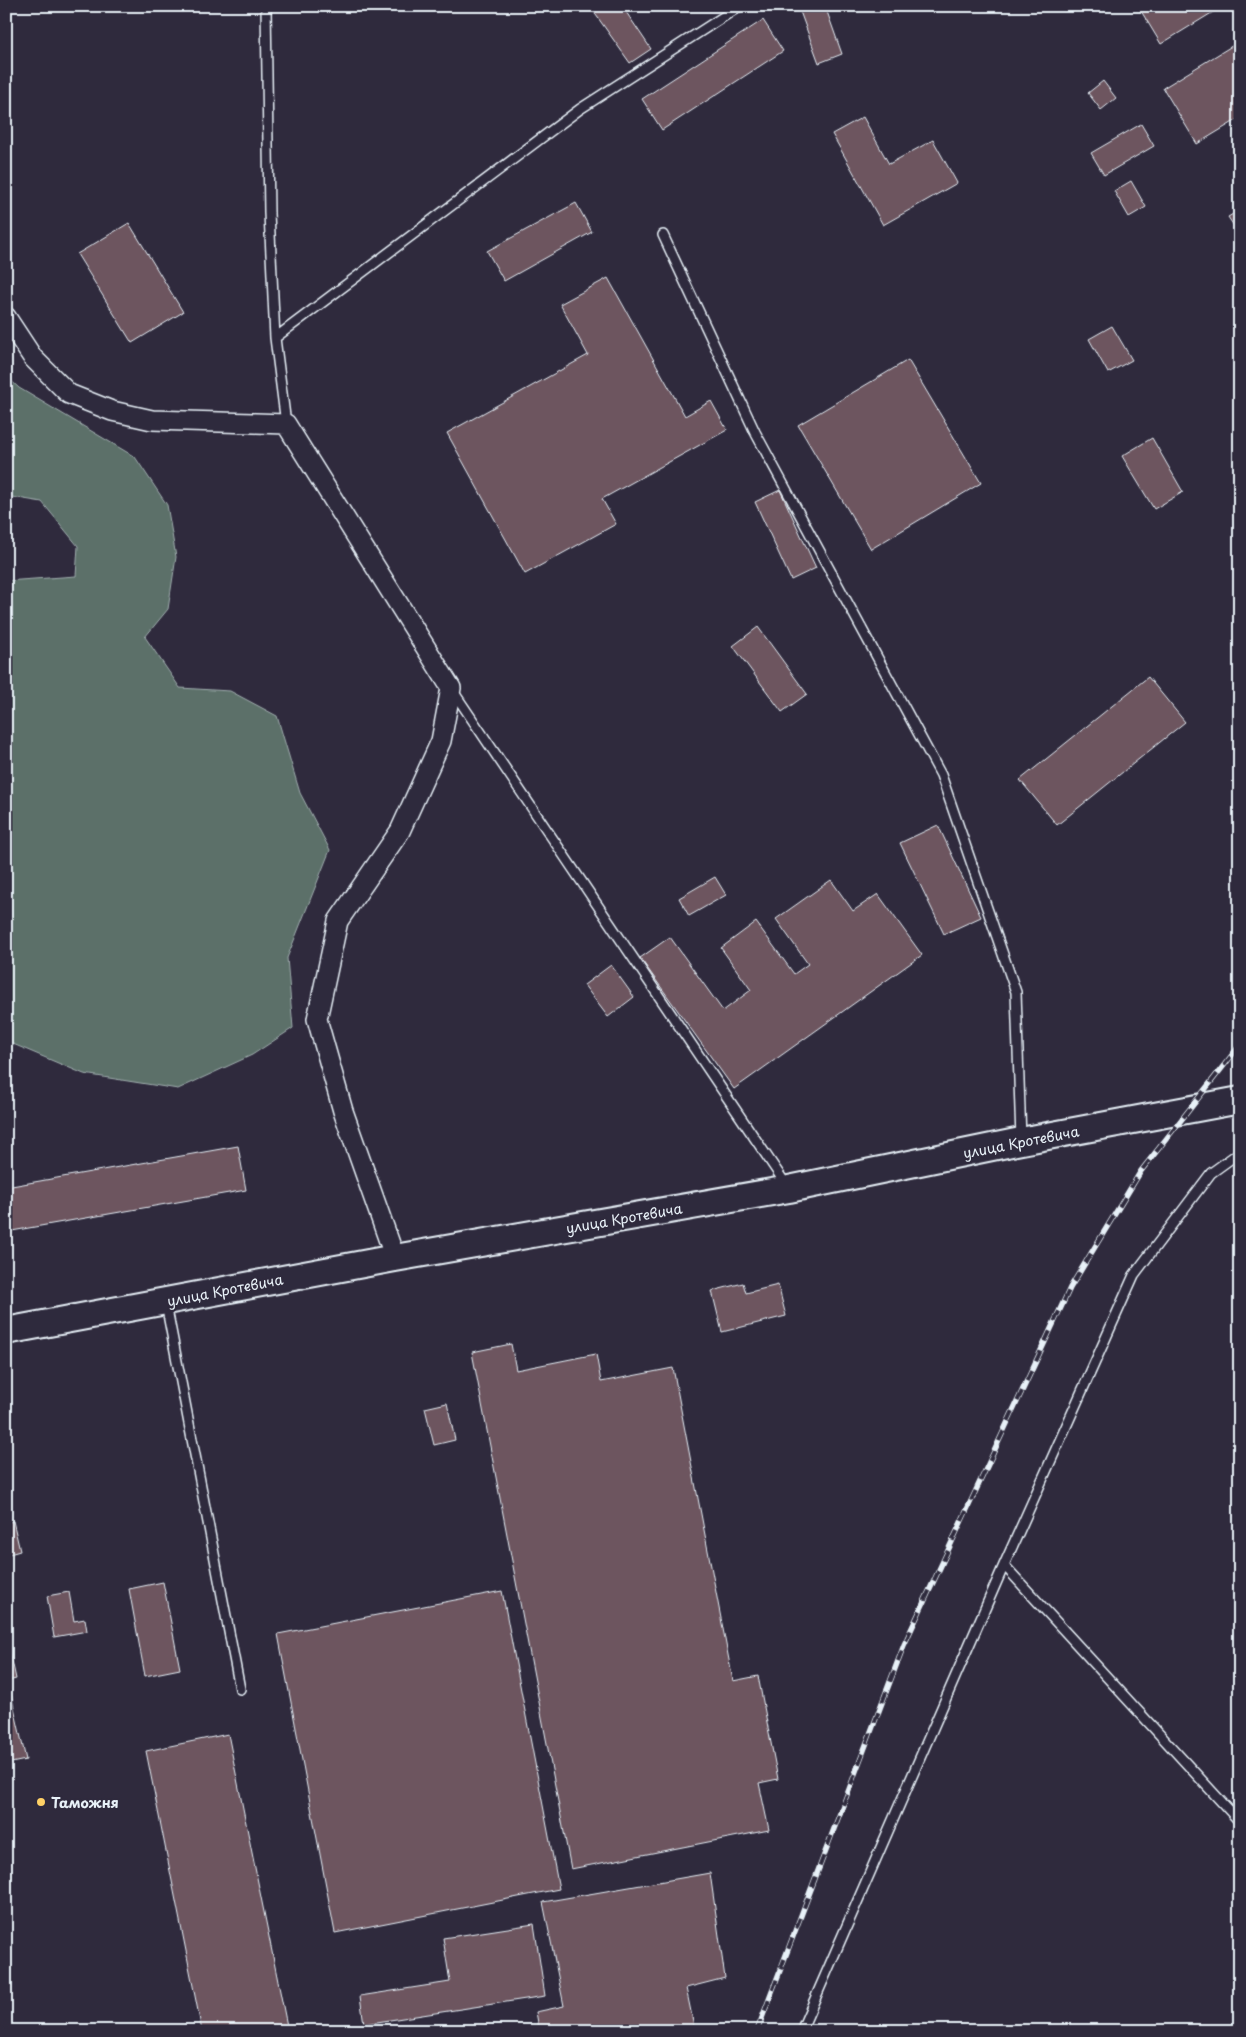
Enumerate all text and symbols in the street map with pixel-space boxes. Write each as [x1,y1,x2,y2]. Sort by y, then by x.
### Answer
street label: улица Кротевича [961,1120,1081,1164]
street label: улица Кротевича [564,1197,684,1239]
street label: улица Кротевича [165,1268,285,1312]
place label: Таможня [51,1792,119,1813]
marker: Таможня [35,1796,47,1808]

